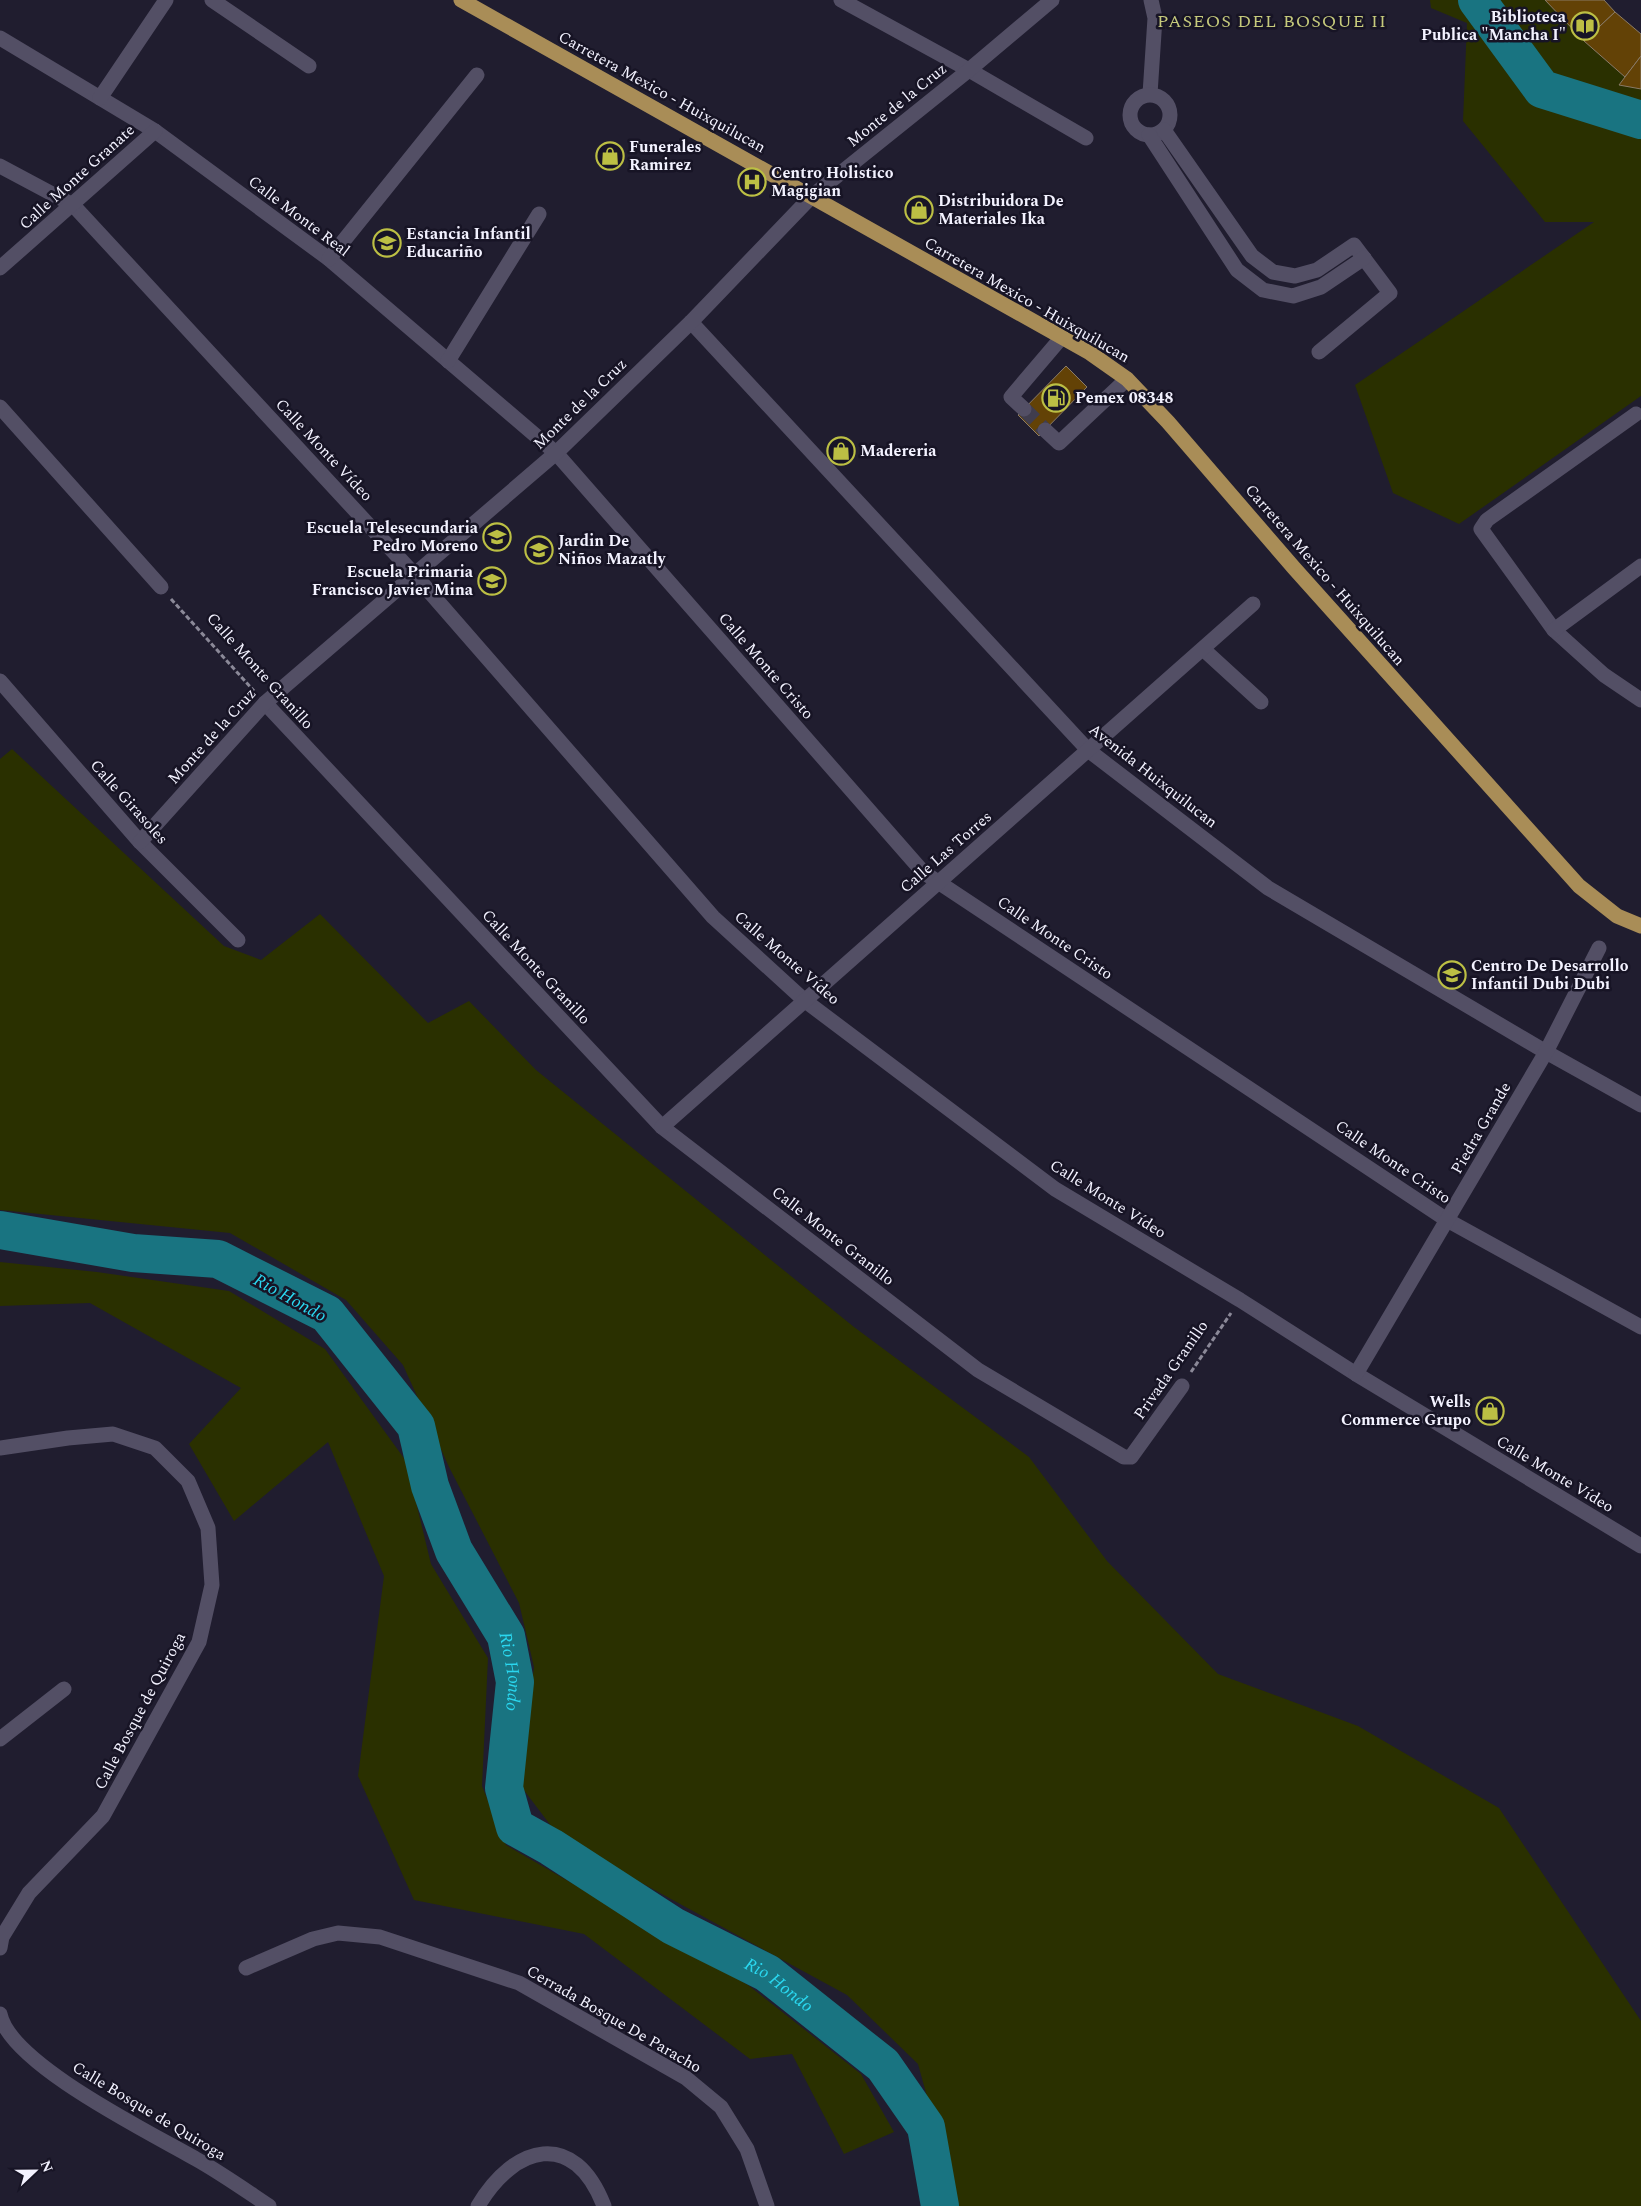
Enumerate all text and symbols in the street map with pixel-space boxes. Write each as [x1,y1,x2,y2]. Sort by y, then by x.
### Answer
place label: Biblioteca Publica "Mancha I" [1421,5,1567,47]
district label: PASEOS DEL BOSQUE II [1157,8,1387,35]
library icon: Biblioteca Publica "Mancha I" [1570,11,1600,41]
street label: Carretera Mexico - Huixquilucan [554,25,770,159]
street label: Monte de la Cruz [842,57,952,153]
street label: Calle Monte Granate [14,118,140,236]
place label: Funerales Ramirez [629,135,702,177]
shop icon: Funerales Ramirez [595,141,625,171]
place label: Centro Holistico Magigian [771,161,894,203]
hospital icon: Centro Holistico Magigian [737,167,767,197]
street label: Calle Monte Real [243,170,355,262]
place label: Distribuidora De Materiales Ika [938,189,1064,231]
shop icon: Distribuidora De Materiales Ika [904,195,934,225]
place label: Estancia Infantil Educariño [406,222,531,264]
school or university icon: Estancia Infantil Educariño [372,228,402,258]
street label: Carretera Mexico - Huixquilucan [920,231,1134,369]
street label: Monte de la Cruz [528,353,632,455]
fuel station icon: Pemex 08348 [1041,383,1071,413]
place label: Pemex 08348 [1075,386,1174,410]
street label: Calle Monte Vídeo [270,393,378,507]
shop icon: Madereria [826,436,856,466]
place label: Madereria [860,439,937,463]
street label: Carretera Mexico - Huixquilucan [1239,479,1411,671]
place label: Escuela Telesecundaria Pedro Moreno [306,516,479,558]
school or university icon: Escuela Telesecundaria Pedro Moreno [482,522,512,552]
place label: Jardin De Niños Mazatly [558,529,667,571]
school or university icon: Jardin De Niños Mazatly [524,535,554,565]
place label: Escuela Primaria Francisco Javier Mina [312,560,474,602]
school or university icon: Escuela Primaria Francisco Javier Mina [477,566,507,596]
street label: Calle Monte Granillo [201,607,319,735]
street label: Calle Monte Cristo [713,607,819,725]
street label: Monte de la Cruz [162,682,262,790]
street label: Avenida Huixquilucan [1083,718,1223,834]
street label: Calle Girasoles [84,754,174,850]
street label: Calle Las Torres [895,805,997,899]
street label: Calle Monte Cristo [992,890,1118,986]
street label: Calle Monte Granillo [476,904,596,1030]
street label: Calle Monte Vídeo [729,905,845,1011]
place label: Centro De Desarrollo Infantil Dubi Dubi [1471,954,1629,996]
school or university icon: Centro De Desarrollo Infantil Dubi Dubi [1437,960,1467,990]
street label: Piedra Grande [1445,1077,1517,1179]
street label: Calle Monte Cristo [1330,1114,1456,1210]
street label: Calle Monte Vídeo [1045,1153,1171,1245]
street label: Calle Monte Granillo [766,1180,900,1292]
water label: Rio Hondo [248,1267,332,1329]
street label: Privada Granillo [1128,1315,1214,1425]
place label: Wells Commerce Grupo [1341,1390,1471,1432]
shop icon: Wells Commerce Grupo [1475,1396,1505,1426]
street label: Calle Monte Vídeo [1492,1429,1618,1519]
street label: Calle Bosque de Quiroga [88,1628,192,1794]
water label: Rio Hondo [492,1629,529,1713]
water label: Rio Hondo [740,1950,820,2019]
street label: Cerrada Bosque De Paracho [522,1959,706,2079]
street label: Calle Bosque de Quiroga [68,2056,230,2167]
north arrow [10,2146,60,2196]
text: N [35,2157,58,2176]

